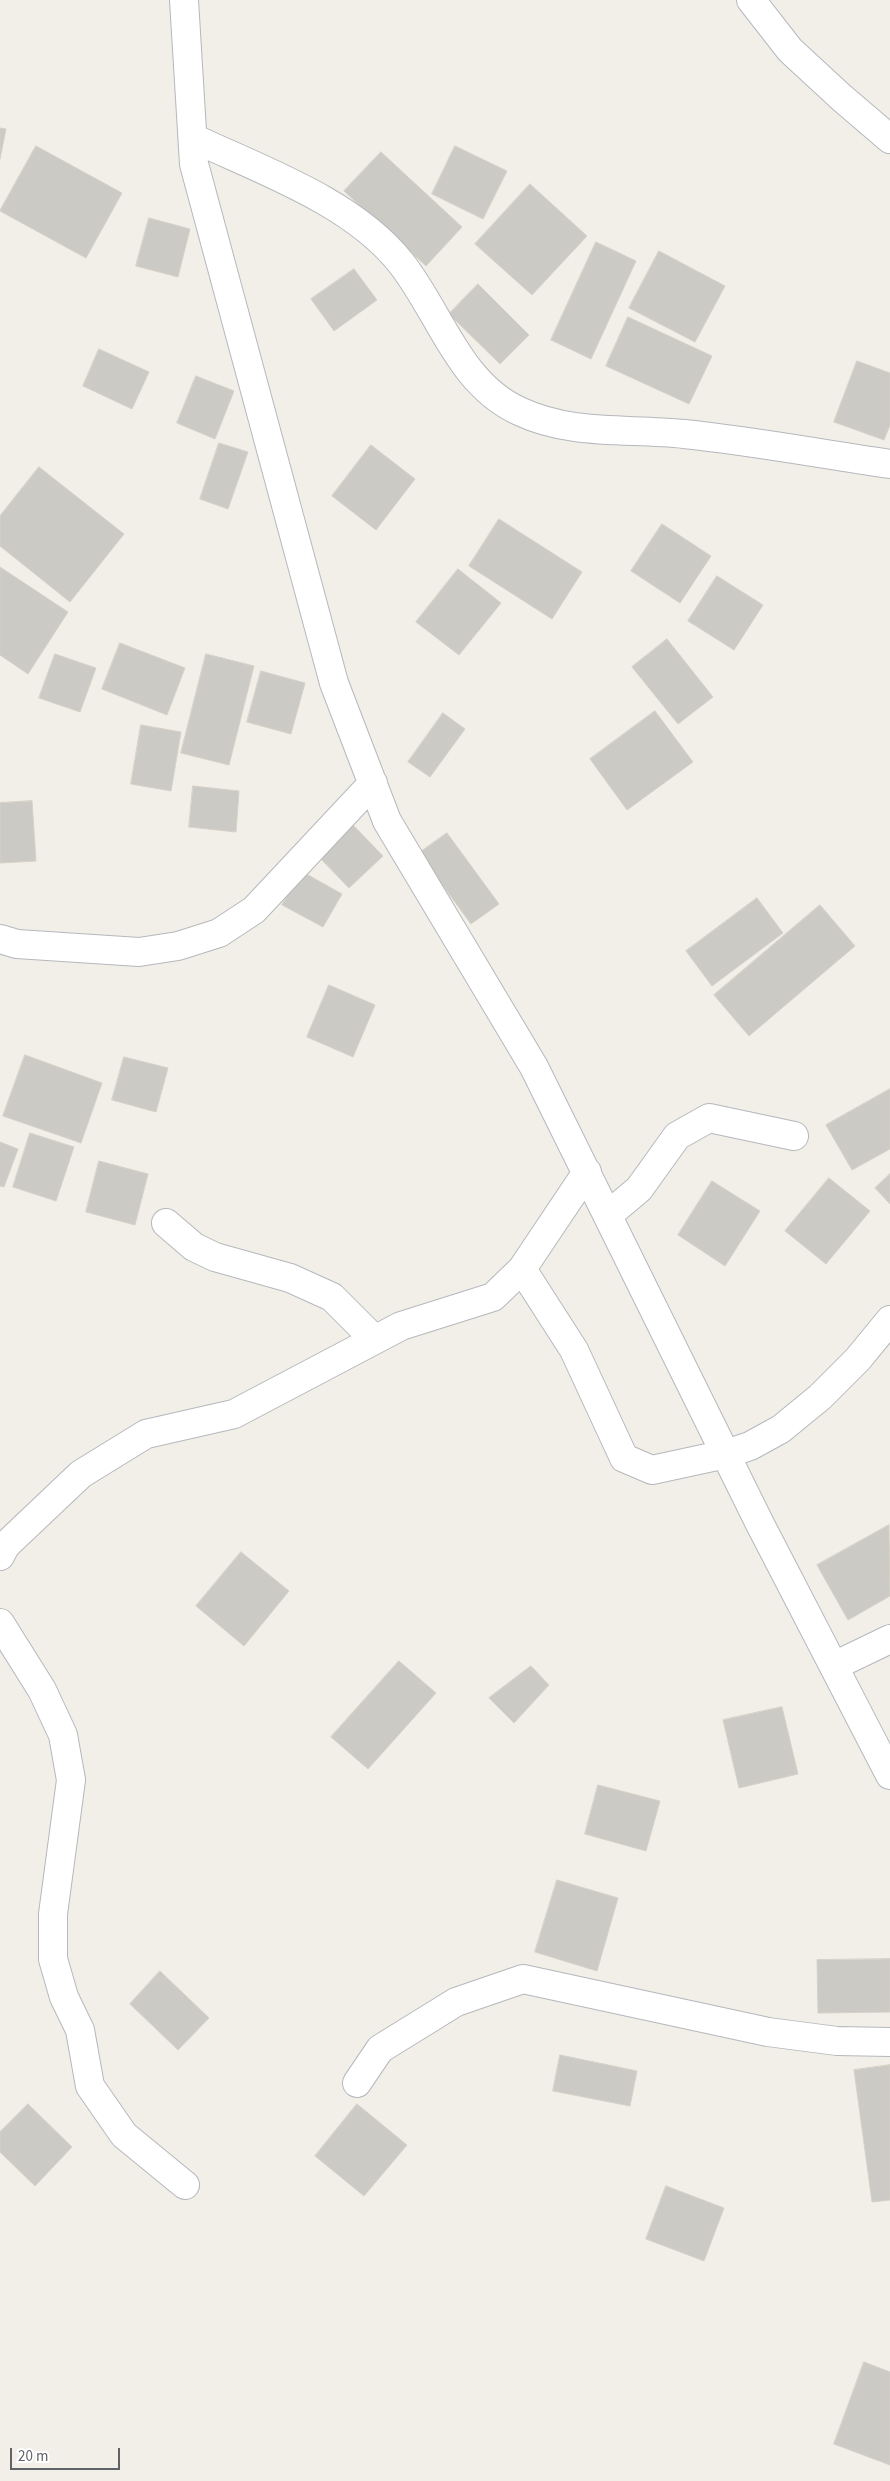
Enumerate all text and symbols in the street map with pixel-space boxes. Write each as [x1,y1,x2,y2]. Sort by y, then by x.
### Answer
scale bar [12,2438,122,2470]
text: 20 m [18,2446,48,2467]

